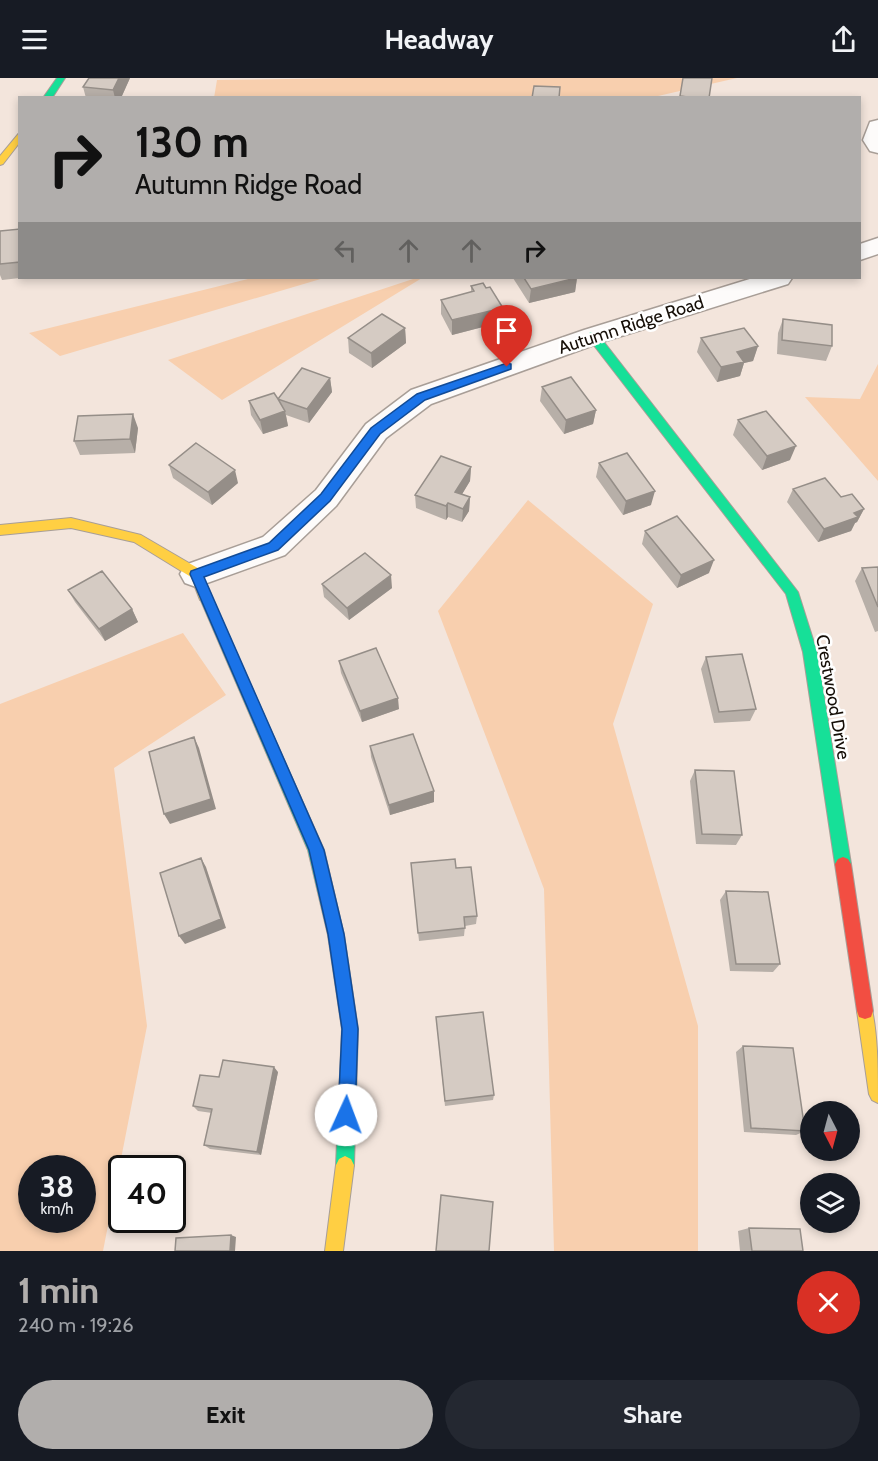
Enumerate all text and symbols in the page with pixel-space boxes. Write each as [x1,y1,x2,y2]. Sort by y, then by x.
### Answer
icon: menu [18,23,51,56]
text: Headway [385,23,493,56]
icon: share [827,23,860,56]
text: 130 m [135,116,249,168]
icon: right [36,120,114,198]
text: Autumn Ridge Road [135,168,362,201]
icon: left [329,234,362,267]
icon: ahead [392,234,425,267]
icon: ahead [455,234,488,267]
icon: right [518,234,551,267]
street label: Autumn Ridge Road [556,291,706,359]
pin [481,305,532,367]
icon: arrive [490,314,523,347]
street label: Crestwood Drive [811,633,855,761]
position arrow [314,1083,378,1147]
north arrow [800,1101,860,1161]
map controls [800,1101,860,1233]
speed limit sign: 40 [108,1155,186,1233]
text: 38 [40,1168,74,1205]
button: layers [800,1173,860,1233]
text: km/h [41,1200,73,1218]
text: 1 min [18,1268,99,1312]
button: close [797,1271,860,1334]
text: 240 m · 19:26 [18,1313,134,1337]
button: Exit [18,1380,433,1449]
button: Share [445,1380,860,1449]

